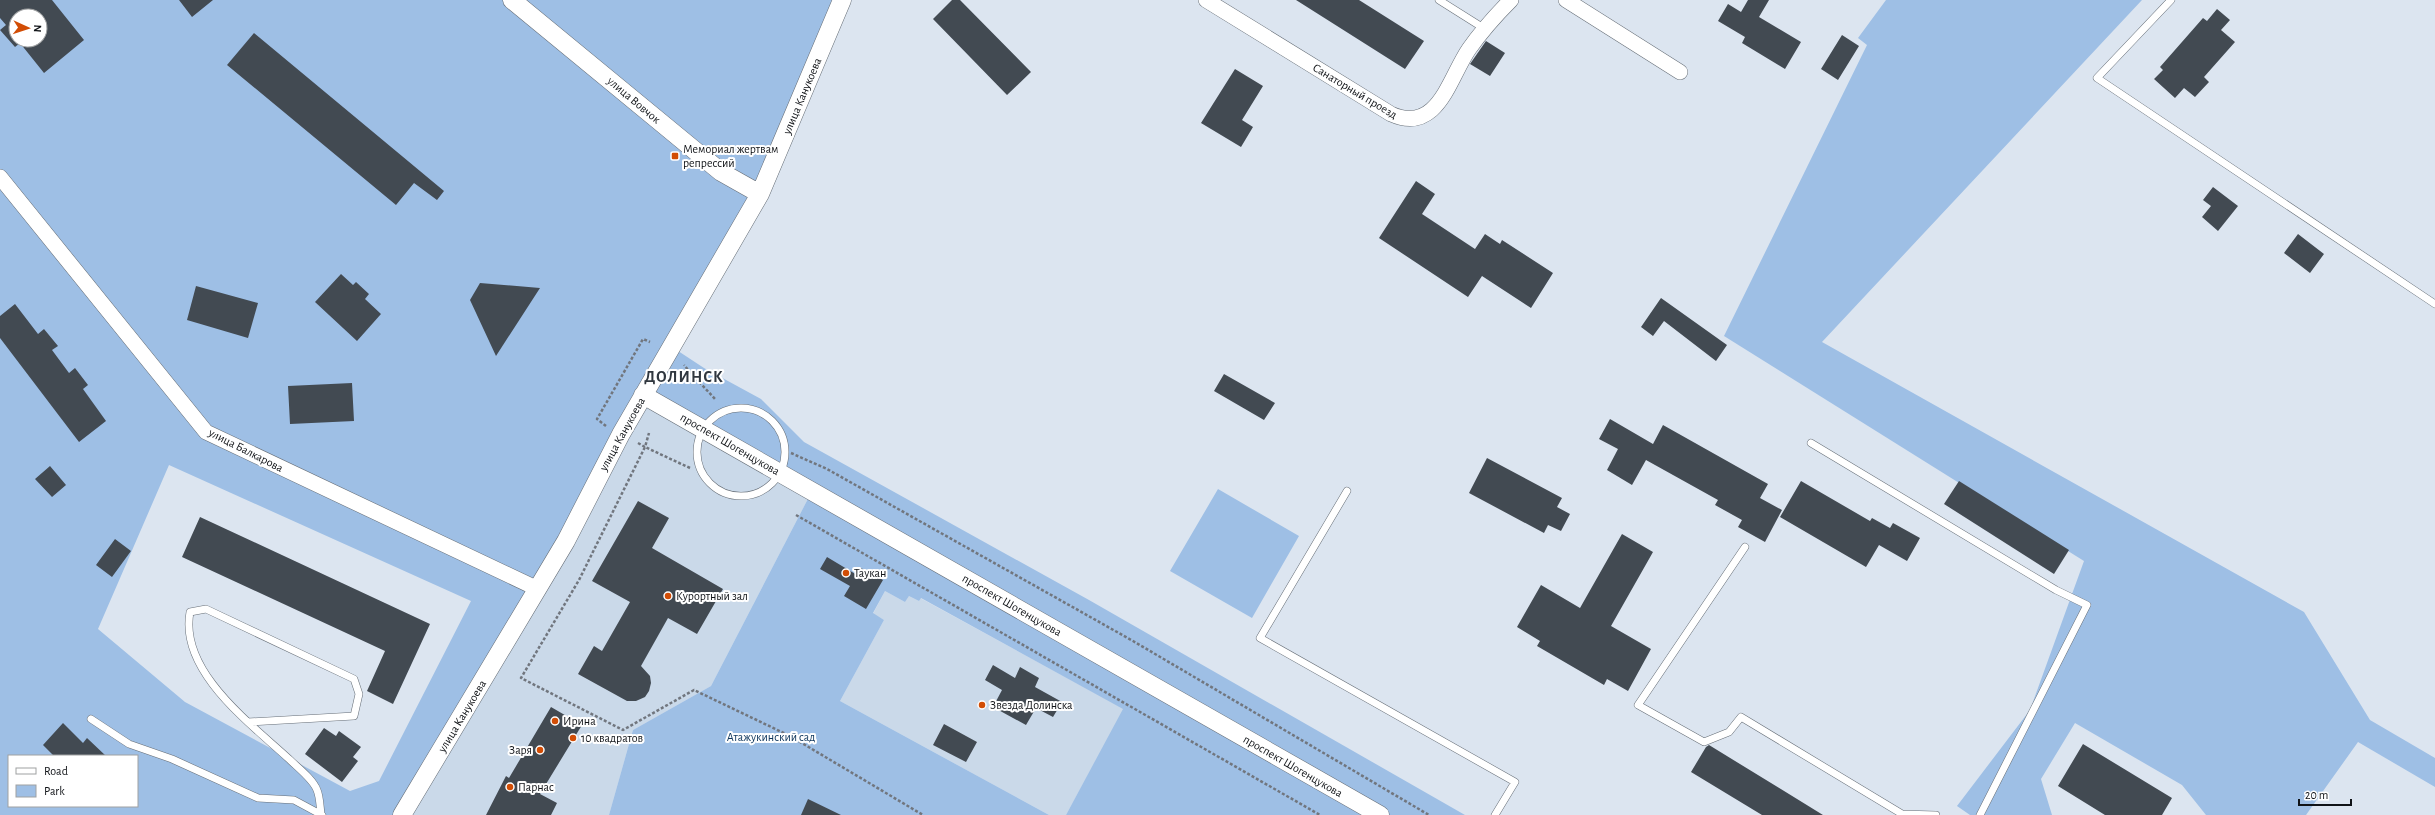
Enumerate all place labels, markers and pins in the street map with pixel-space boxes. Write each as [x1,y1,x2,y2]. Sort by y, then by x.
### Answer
place label: Мемориал жертвам репрессий [683,143,778,169]
marker: Мемориал жертвам репрессий [670,151,680,161]
place label: Таукан [854,567,886,580]
marker: Таукан [841,568,851,578]
place label: Курортный зал [676,590,748,603]
marker: Курортный зал [663,591,673,601]
place label: Звезда Долинска [990,699,1073,711]
marker: Звезда Долинска [977,700,987,710]
place label: Ирина [563,715,596,727]
marker: Ирина [550,716,560,726]
place label: 10 квадратов [581,732,643,744]
marker: 10 квадратов [568,733,578,743]
place label: Заря [509,744,532,756]
marker: Заря [535,745,545,755]
place label: Парнас [518,781,554,793]
marker: Парнас [505,782,515,792]

